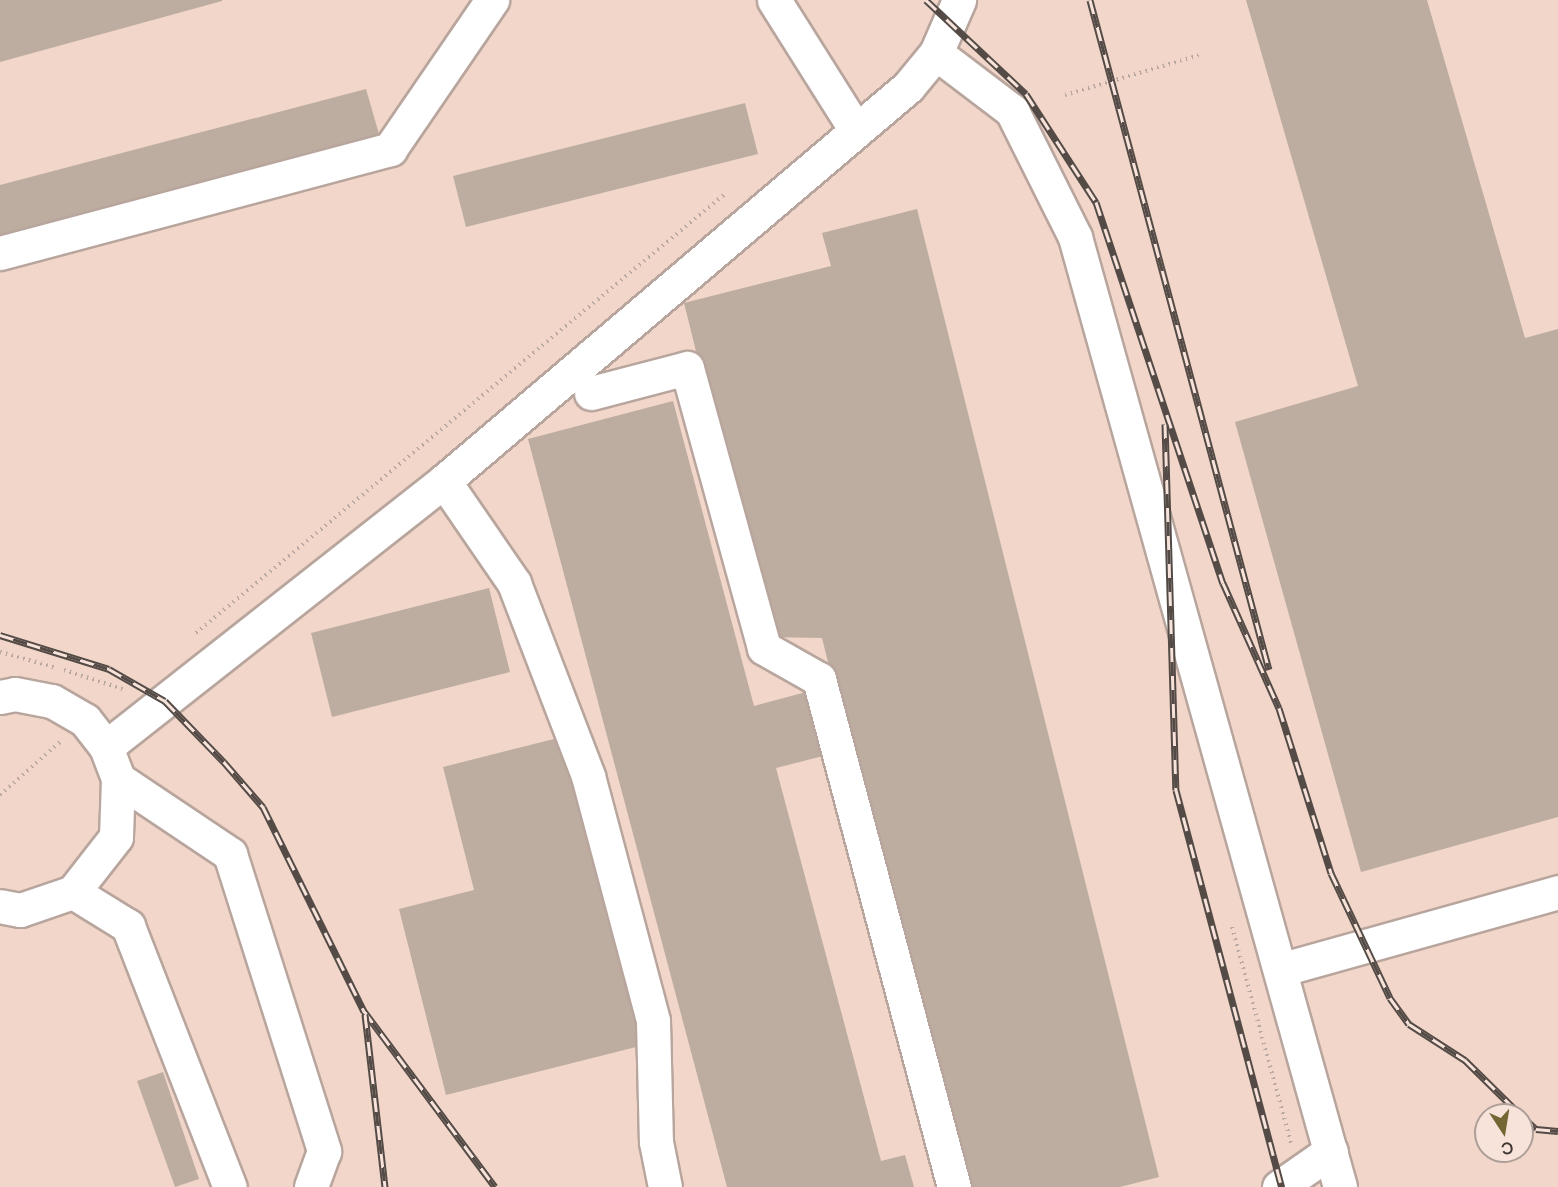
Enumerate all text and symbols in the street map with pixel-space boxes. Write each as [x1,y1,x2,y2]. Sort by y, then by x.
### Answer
north arrow [1474,1103,1534,1163]
text: С [1499,1137,1515,1161]

